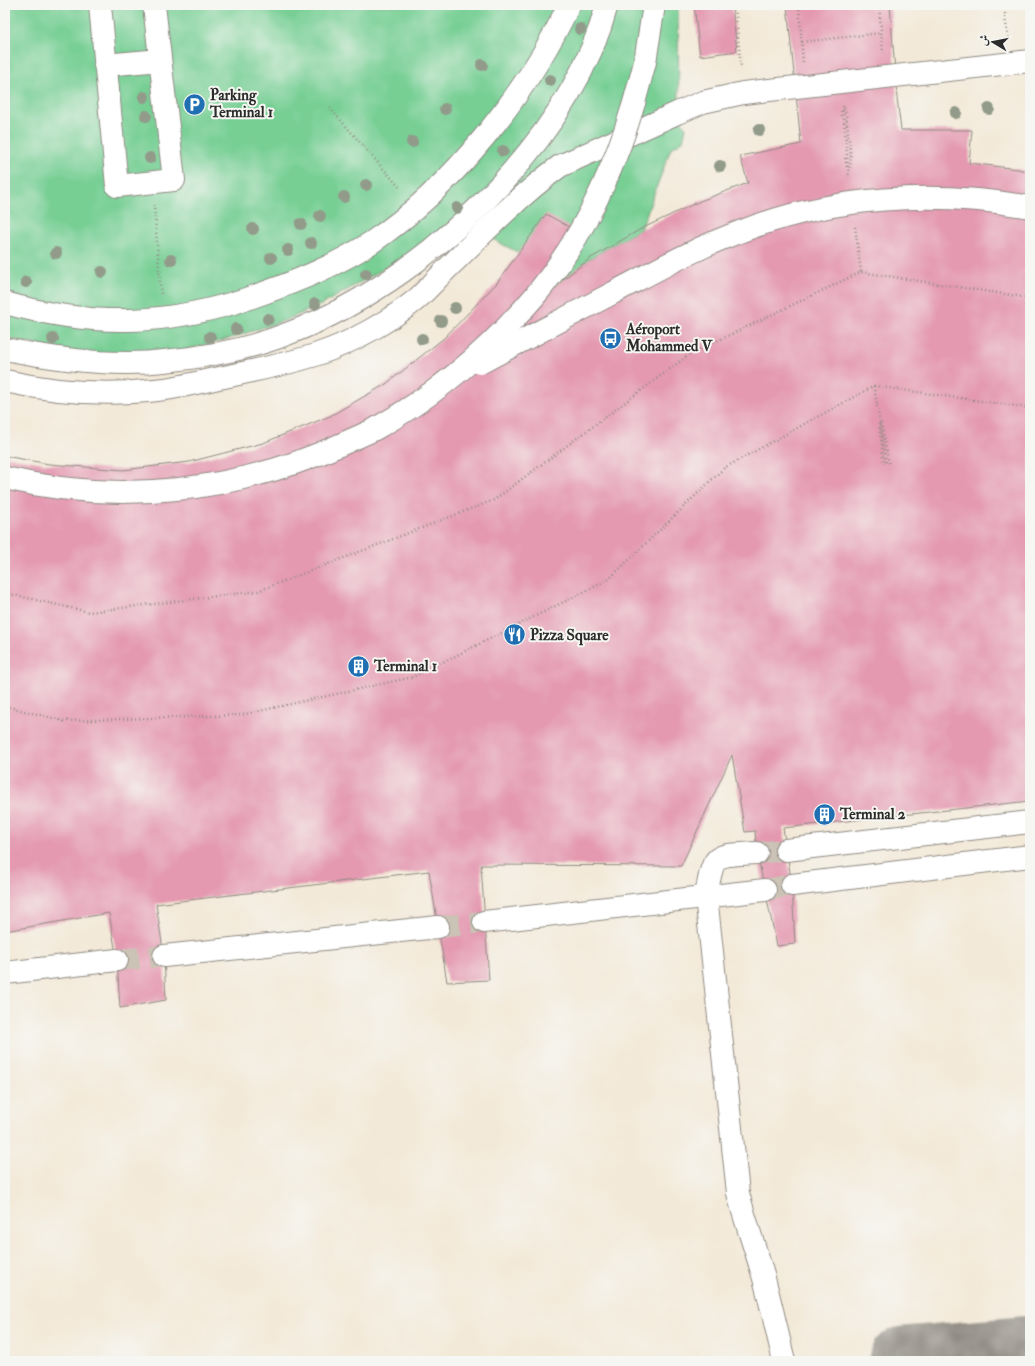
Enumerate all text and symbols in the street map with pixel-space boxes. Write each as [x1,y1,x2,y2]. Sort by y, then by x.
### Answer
north arrow [973,22,1013,62]
text: ش [976,34,991,47]
place label: Parking Terminal 1 [209,86,273,122]
parking icon: Parking Terminal 1 [182,91,208,117]
place label: Aéroport Mohammed V [625,320,713,356]
bus stop icon: Aéroport Mohammed V [597,325,623,351]
restaurant icon: Pizza Square [501,622,527,648]
place label: Pizza Square [530,626,609,646]
building icon: Terminal 1 [345,653,371,679]
place label: Terminal 1 [373,657,437,676]
building icon: Terminal 2 [811,801,837,827]
place label: Terminal 2 [839,805,906,824]

